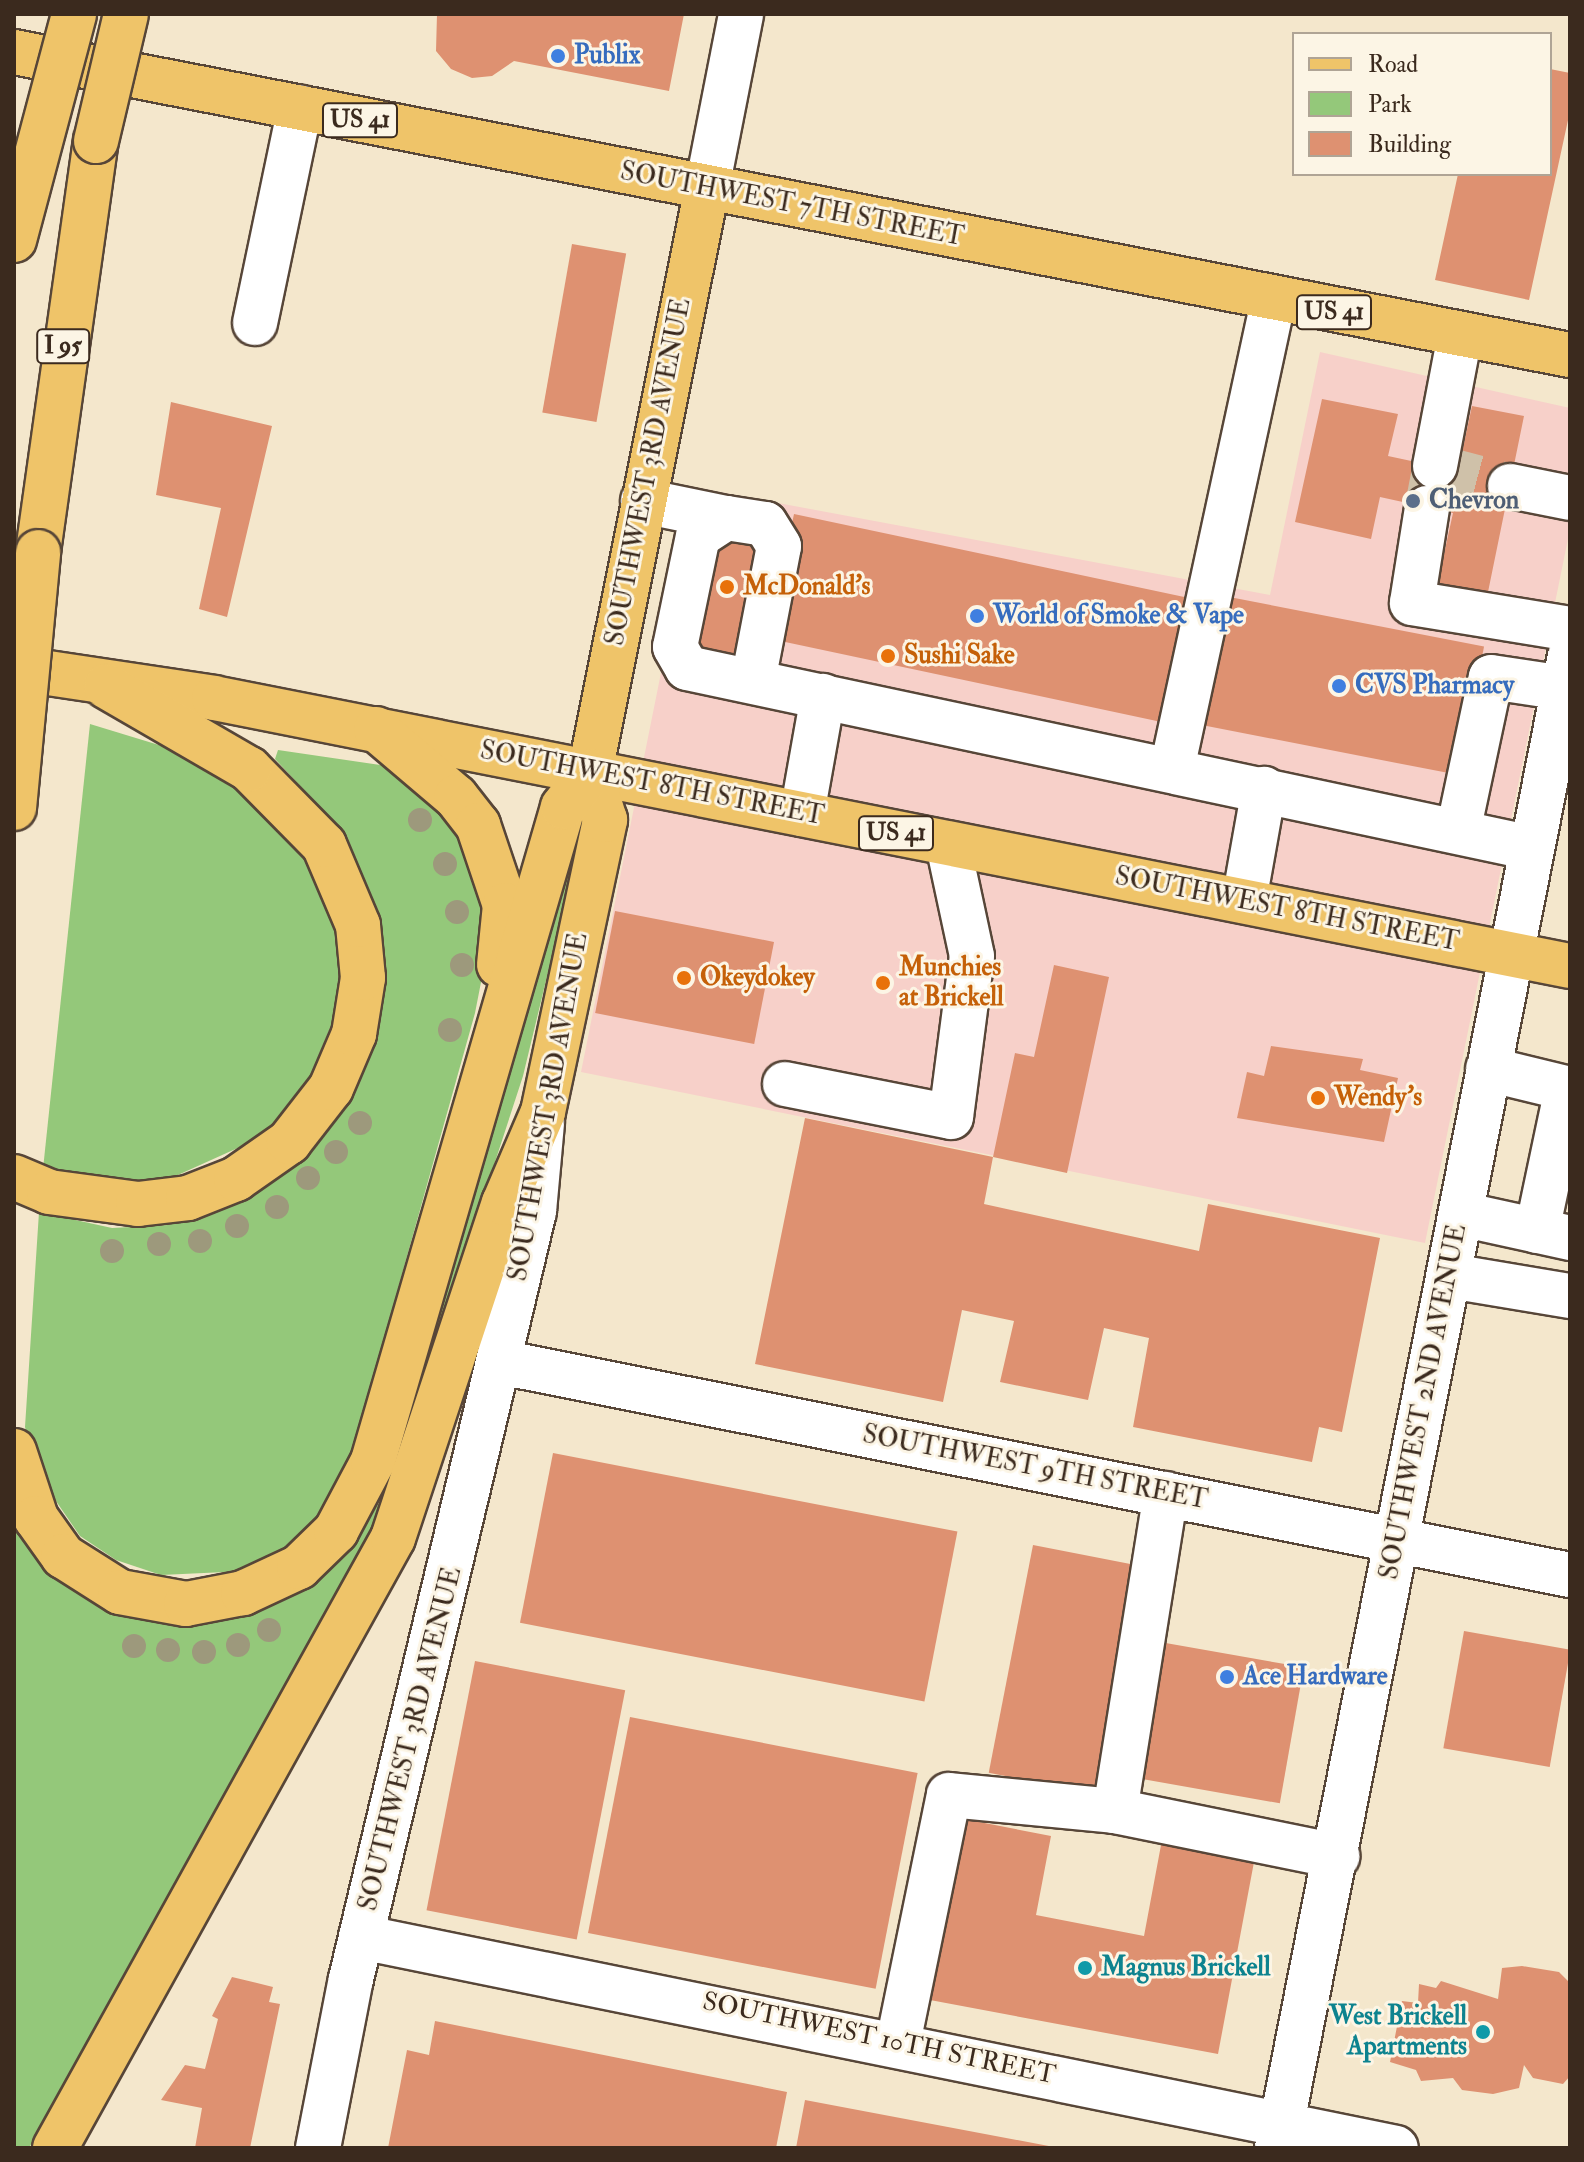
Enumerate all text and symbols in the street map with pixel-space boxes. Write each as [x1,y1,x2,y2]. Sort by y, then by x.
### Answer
legend [1292,32,1552,176]
place label: Publix [574,40,640,72]
marker: Publix [549,47,567,65]
text: Road [1368,49,1418,80]
text: Park [1368,89,1412,120]
road number: US 41 [320,100,400,140]
text: Building [1368,129,1451,160]
street label: SOUTHWEST 7TH STREET [618,156,966,254]
road number: US 41 [1294,292,1374,332]
street label: SOUTHWEST 3RD AVENUE [600,296,698,648]
road number: I 95 [35,326,91,366]
place label: Chevron [1429,485,1519,517]
marker: Chevron [1404,492,1422,510]
place label: McDonald's [743,571,870,603]
marker: McDonald's [718,578,736,596]
place label: World of Smoke & Vape [993,600,1244,632]
marker: World of Smoke & Vape [968,607,986,625]
place label: Sushi Sake [904,640,1015,672]
marker: Sushi Sake [879,647,897,665]
place label: CVS Pharmacy [1355,670,1514,702]
marker: CVS Pharmacy [1330,677,1348,695]
street label: SOUTHWEST 8TH STREET [477,735,827,833]
road number: US 41 [856,813,936,853]
street label: SOUTHWEST 8TH STREET [1112,861,1462,959]
street label: SOUTHWEST 3RD AVENUE [503,930,595,1284]
place label: Munchies at Brickell [899,952,1004,1014]
place label: Okeydokey [700,962,815,994]
marker: Okeydokey [675,969,693,987]
marker: Munchies at Brickell [874,974,892,992]
place label: Wendy's [1334,1082,1422,1114]
marker: Wendy's [1309,1089,1327,1107]
street label: SOUTHWEST 2ND AVENUE [1374,1222,1474,1582]
street label: SOUTHWEST 9TH STREET [860,1419,1210,1517]
street label: SOUTHWEST 3RD AVENUE [353,1564,469,1914]
place label: Ace Hardware [1243,1661,1388,1693]
marker: Ace Hardware [1218,1668,1236,1686]
place label: Magnus Brickell [1101,1952,1271,1984]
marker: Magnus Brickell [1076,1959,1094,1977]
street label: SOUTHWEST 10TH STREET [700,1986,1058,2092]
place label: West Brickell Apartments [1329,2001,1467,2062]
marker: West Brickell Apartments [1474,2023,1492,2041]

